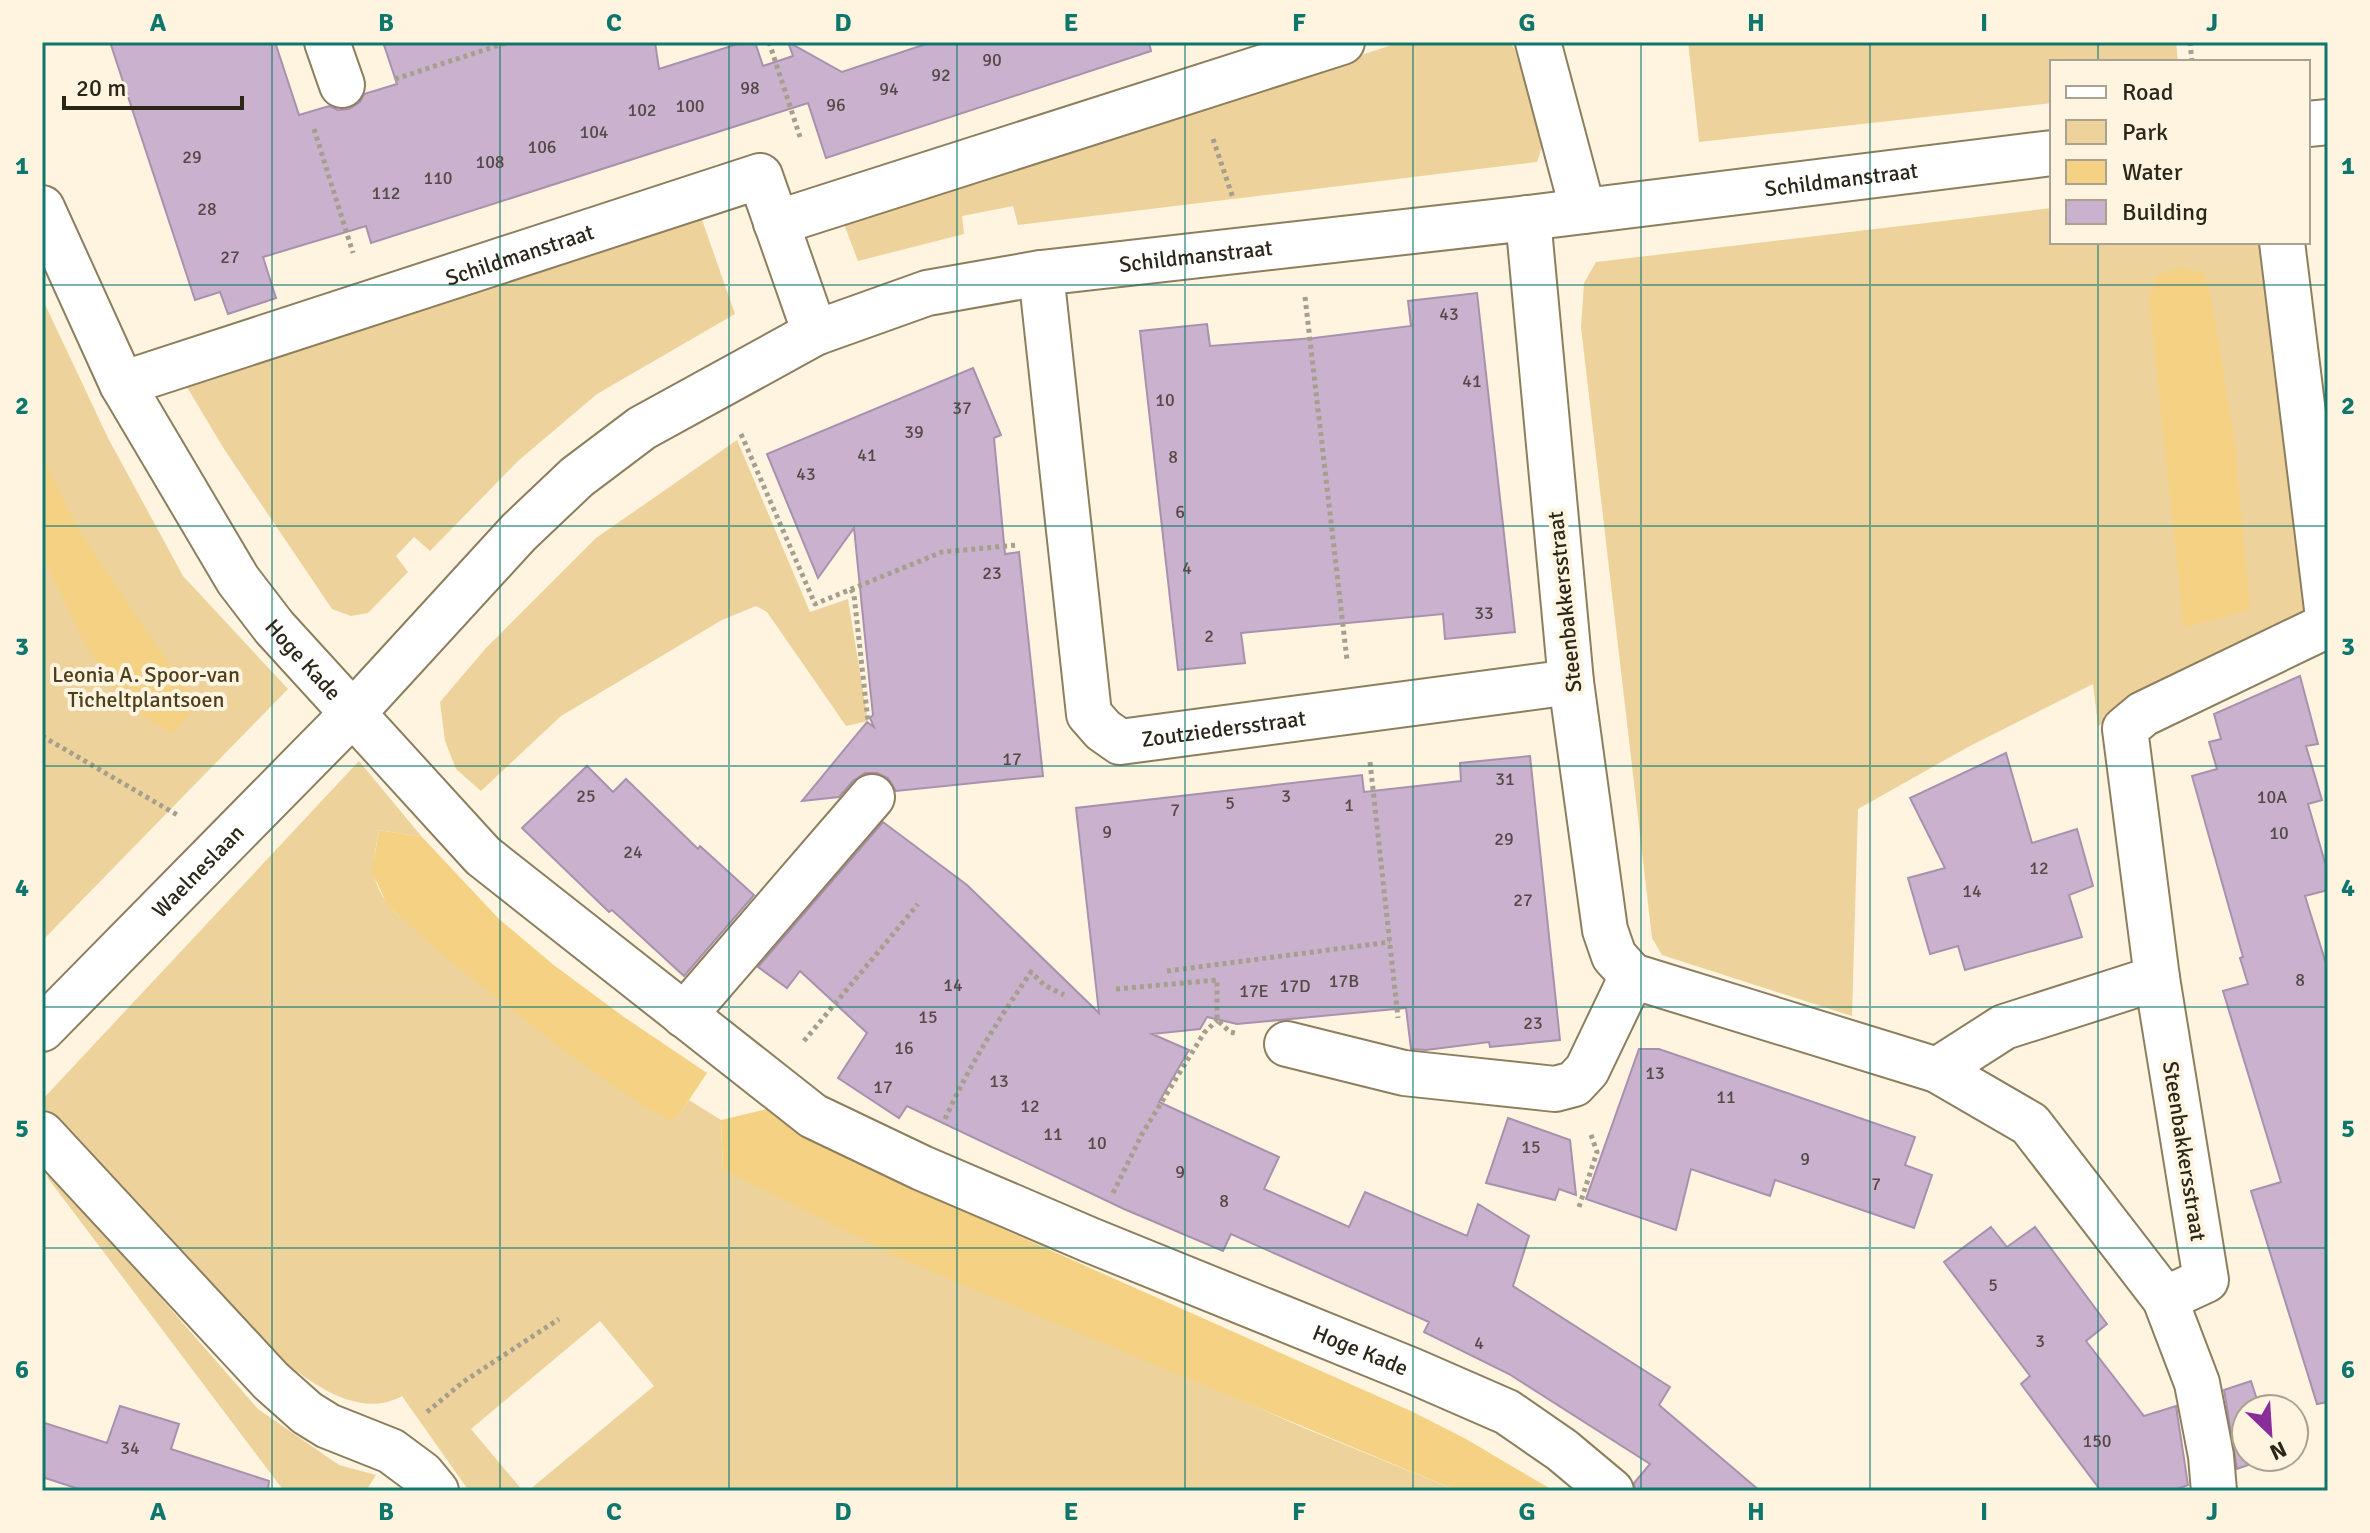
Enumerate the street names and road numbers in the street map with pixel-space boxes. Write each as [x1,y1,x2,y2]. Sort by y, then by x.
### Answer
street label: Schildmanstraat [1763,157,1920,203]
street label: Schildmanstraat [442,218,597,292]
street label: Schildmanstraat [1118,234,1274,278]
street label: Steenbakkersstraat [1542,510,1587,694]
street label: Hoge Kade [259,613,347,706]
street label: Zoutziedersstraat [1140,704,1308,753]
street label: Waelneslaan [146,819,250,923]
street label: Steenbakkersstraat [2157,1059,2212,1243]
street label: Hoge Kade [1309,1319,1412,1382]

